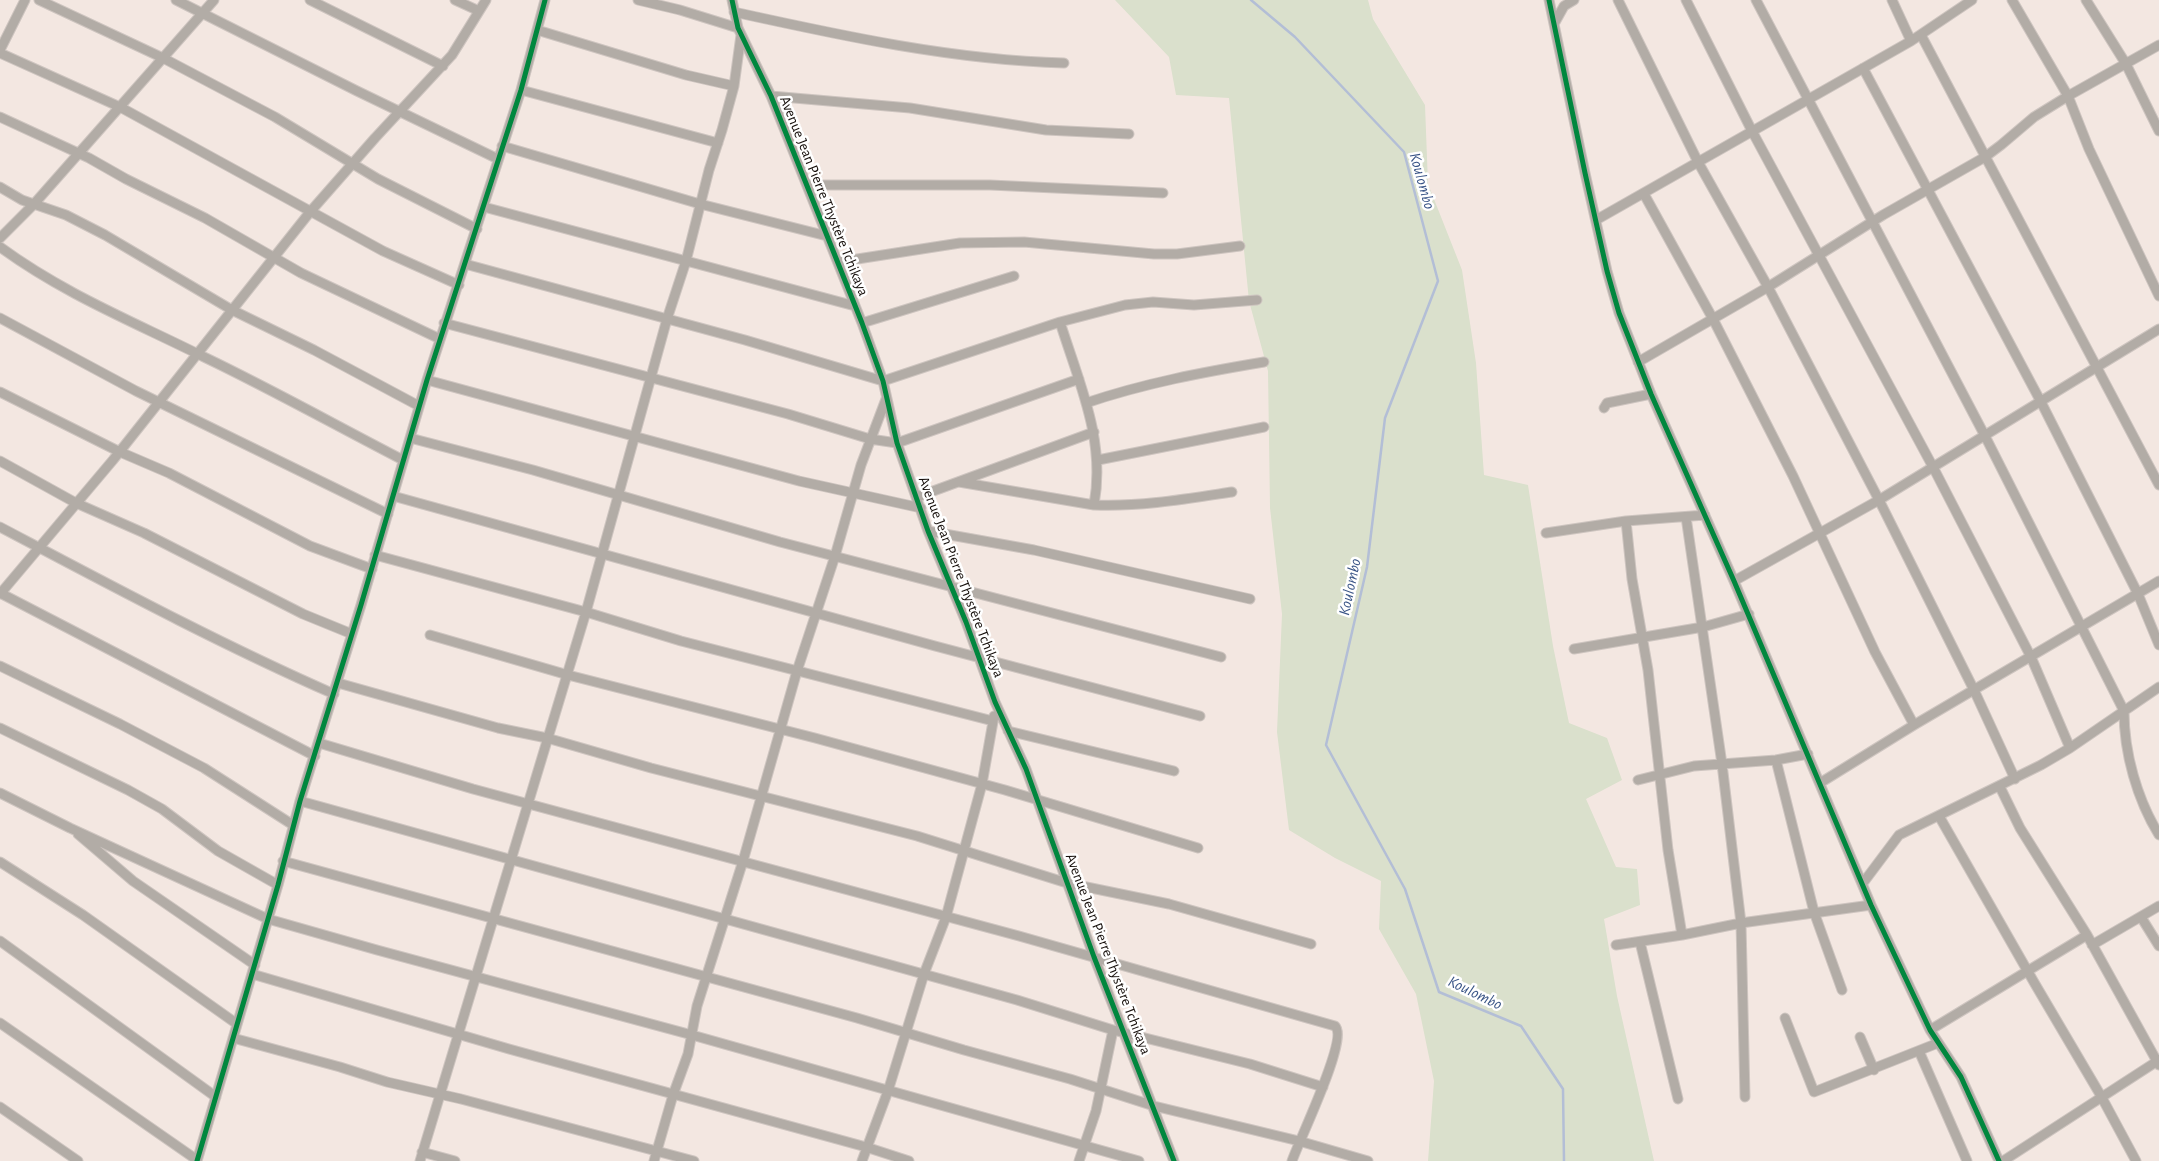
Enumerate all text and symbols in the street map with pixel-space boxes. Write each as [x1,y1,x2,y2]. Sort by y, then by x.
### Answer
street label: Avenue Jean Pierre Thystère Tchikaya [776,93,872,299]
water label: Koulombo [1405,151,1439,211]
street label: Avenue Jean Pierre Thystère Tchikaya [914,474,1008,680]
water label: Koulombo [1335,557,1365,617]
street label: Avenue Jean Pierre Thystère Tchikaya [1061,851,1155,1057]
water label: Koulombo [1445,972,1505,1014]

